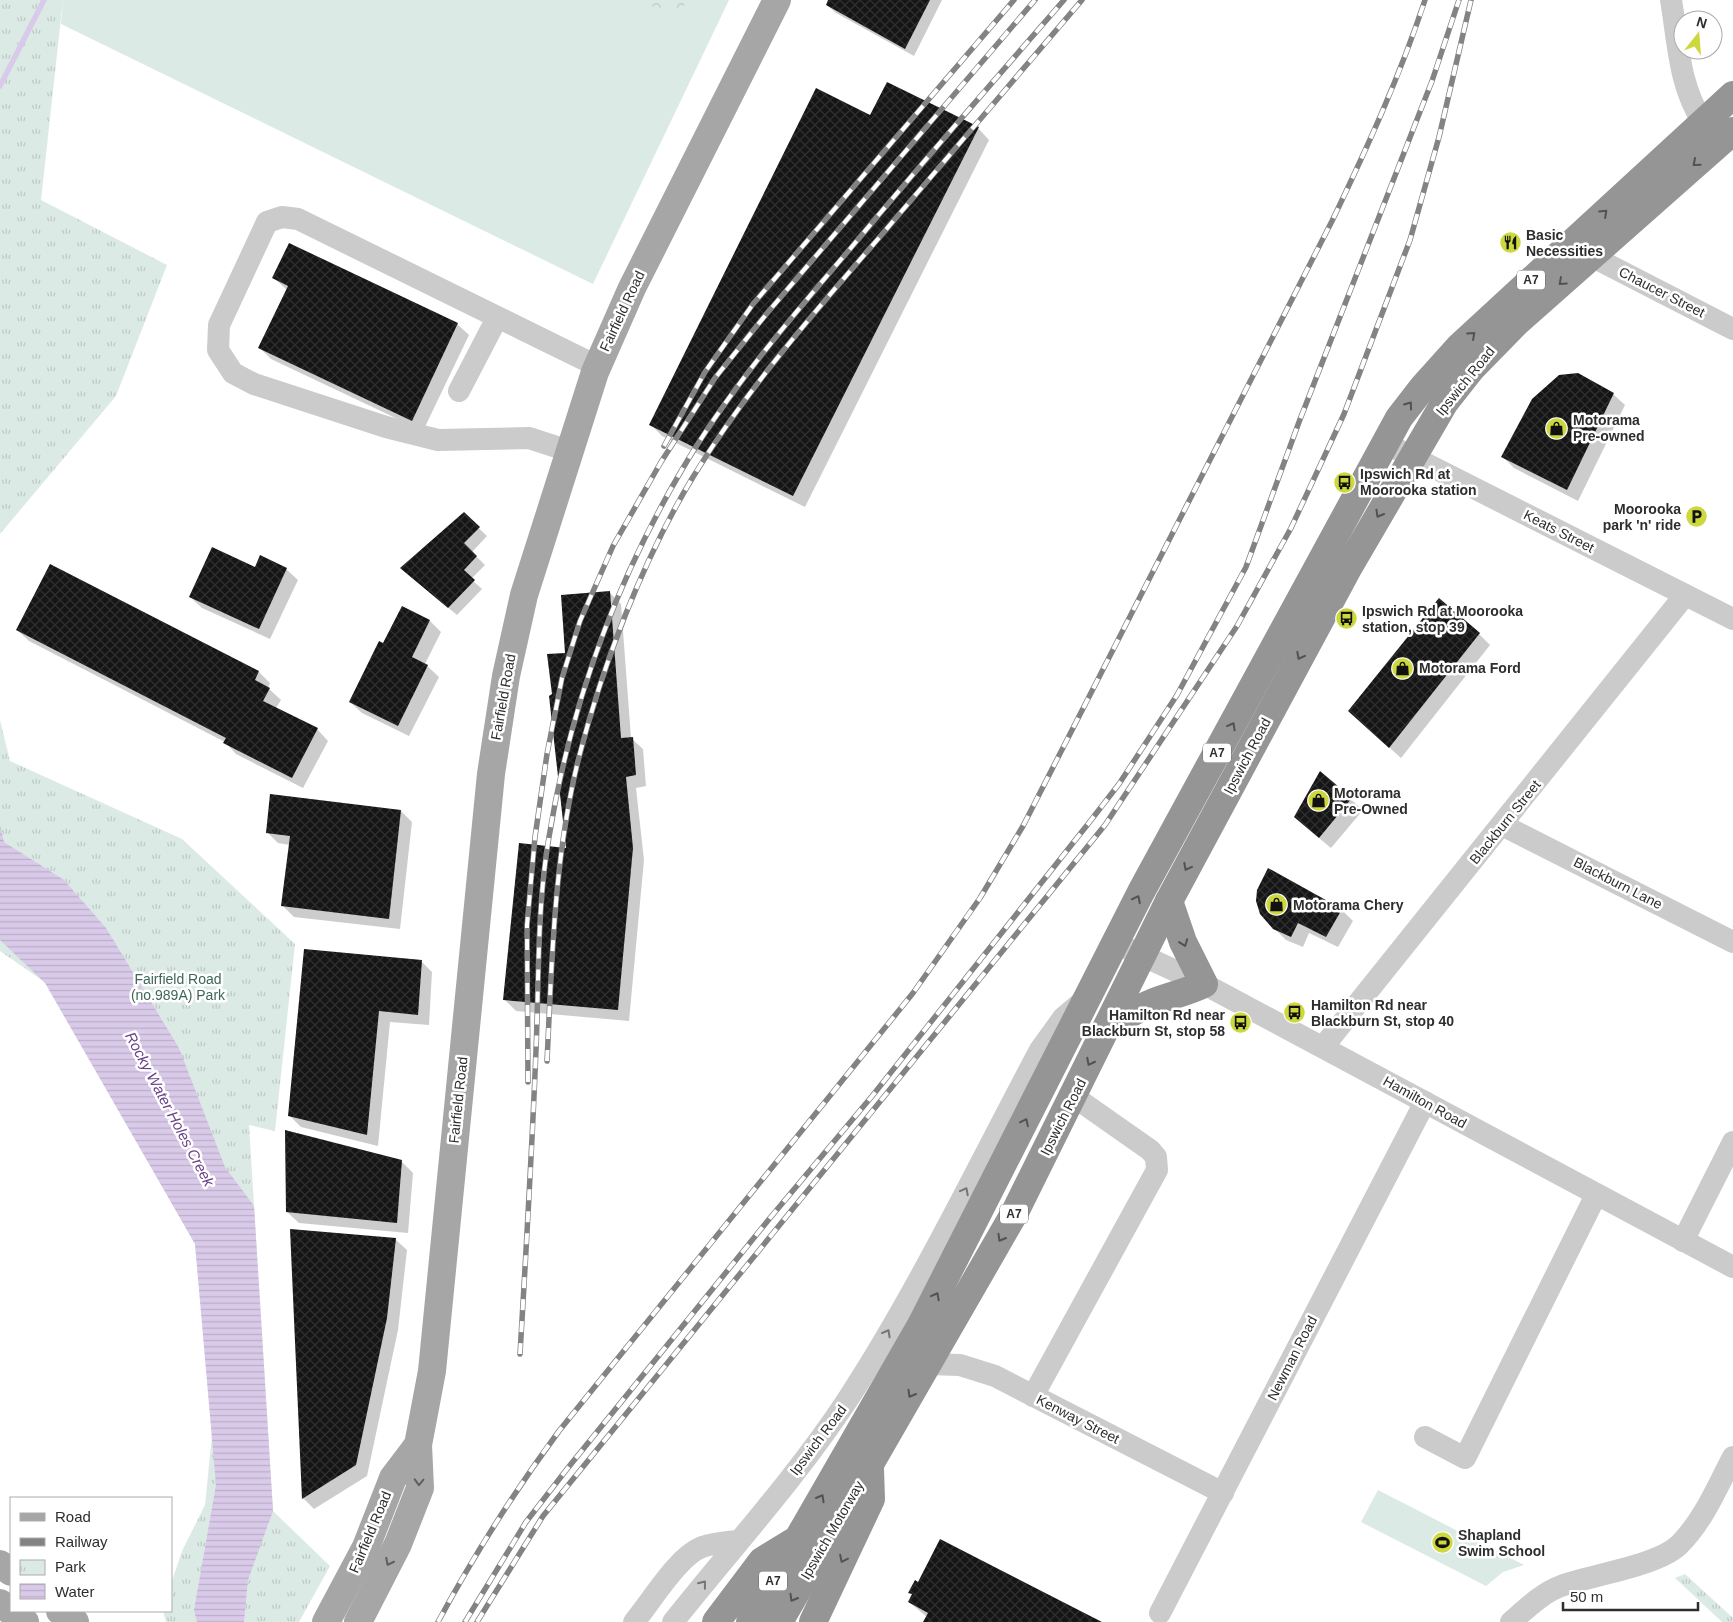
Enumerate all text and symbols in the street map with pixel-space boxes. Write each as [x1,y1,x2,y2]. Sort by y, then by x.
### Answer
north arrow [1673,10,1723,60]
text: N [1695,13,1709,32]
one-way arrow [1693,157,1702,166]
one-way arrow [1598,210,1607,219]
place label: Basic Necessities [1526,227,1603,259]
restaurant icon: Basic Necessities [1498,231,1522,255]
street label: Chaucer Street [1616,263,1708,321]
street label: Fairfield Road [596,268,648,354]
road number: A7 [1517,270,1545,290]
one-way arrow [1558,276,1567,285]
one-way arrow [1466,332,1475,341]
street label: Ipswich Road [1432,343,1498,419]
one-way arrow [1403,401,1412,411]
place label: Motorama Pre-owned [1573,412,1645,444]
shop icon: Motorama Pre-owned [1545,416,1569,440]
place label: Ipswich Rd at Moorooka station [1360,466,1477,498]
bus stop icon: Ipswich Rd at Moorooka station [1332,470,1356,494]
place label: Moorooka park 'n' ride [1603,501,1681,533]
parking icon: Moorooka park 'n' ride [1685,505,1709,529]
street label: Keats Street [1521,506,1597,556]
one-way arrow [1375,509,1385,518]
place label: Ipswich Rd at Moorooka station, stop 39 [1362,603,1523,635]
bus stop icon: Ipswich Rd at Moorooka station, stop 39 [1334,607,1358,631]
one-way arrow [1296,651,1306,660]
street label: Fairfield Road [488,653,518,741]
shop icon: Motorama Ford [1391,656,1415,680]
place label: Motorama Ford [1419,660,1521,676]
street label: Ipswich Road [1220,715,1274,797]
one-way arrow [1226,722,1236,731]
road number: A7 [1203,744,1231,762]
street label: Blackburn Street [1466,777,1544,867]
place label: Motorama Pre-Owned [1334,785,1408,817]
shop icon: Motorama Pre-Owned [1306,789,1330,813]
street label: Blackburn Lane [1571,854,1665,912]
one-way arrow [1184,862,1194,871]
shop icon: Motorama Chery [1265,893,1289,917]
one-way arrow [1131,896,1141,905]
place label: Motorama Chery [1293,897,1404,913]
one-way arrow [1178,939,1188,947]
park label: Fairfield Road (no.989A) Park [131,971,226,1003]
place label: Hamilton Rd near Blackburn St, stop 40 [1311,997,1454,1029]
bus stop icon: Hamilton Rd near Blackburn St, stop 40 [1283,1001,1307,1025]
place label: Hamilton Rd near Blackburn St, stop 58 [1082,1007,1226,1039]
bus stop icon: Hamilton Rd near Blackburn St, stop 58 [1229,1011,1253,1035]
water label: Rocky Water Holes Creek [122,1029,219,1190]
street label: Fairfield Road [445,1056,471,1144]
one-way arrow [1086,1057,1096,1066]
street label: Hamilton Road [1381,1073,1469,1131]
street label: Ipswich Road [1037,1076,1089,1158]
one-way arrow [1019,1118,1029,1127]
one-way arrow [959,1187,969,1196]
road number: A7 [1000,1204,1028,1224]
one-way arrow [997,1232,1007,1241]
one-way arrow [930,1293,940,1302]
street label: Newman Road [1264,1313,1320,1403]
one-way arrow [881,1330,891,1339]
one-way arrow [907,1388,917,1397]
street label: Kenway Street [1034,1391,1122,1447]
street label: Ipswich Road [786,1402,850,1478]
street label: Ipswich Motorway [797,1478,867,1582]
one-way arrow [414,1479,424,1487]
street label: Fairfield Road [346,1489,394,1575]
one-way arrow [814,1494,824,1503]
legend [10,1497,172,1612]
text: Road [55,1508,91,1525]
place label: Shapland Swim School [1458,1527,1545,1559]
sports icon: Shapland Swim School [1430,1531,1454,1555]
text: Railway [55,1533,108,1550]
one-way arrow [839,1554,849,1563]
one-way arrow [385,1557,395,1566]
text: Park [55,1558,86,1575]
road number: A7 [759,1572,787,1590]
one-way arrow [697,1580,706,1590]
scale bar [1563,1580,1698,1612]
text: Water [55,1583,94,1600]
text: 50 m [1570,1588,1603,1605]
one-way arrow [789,1592,799,1601]

